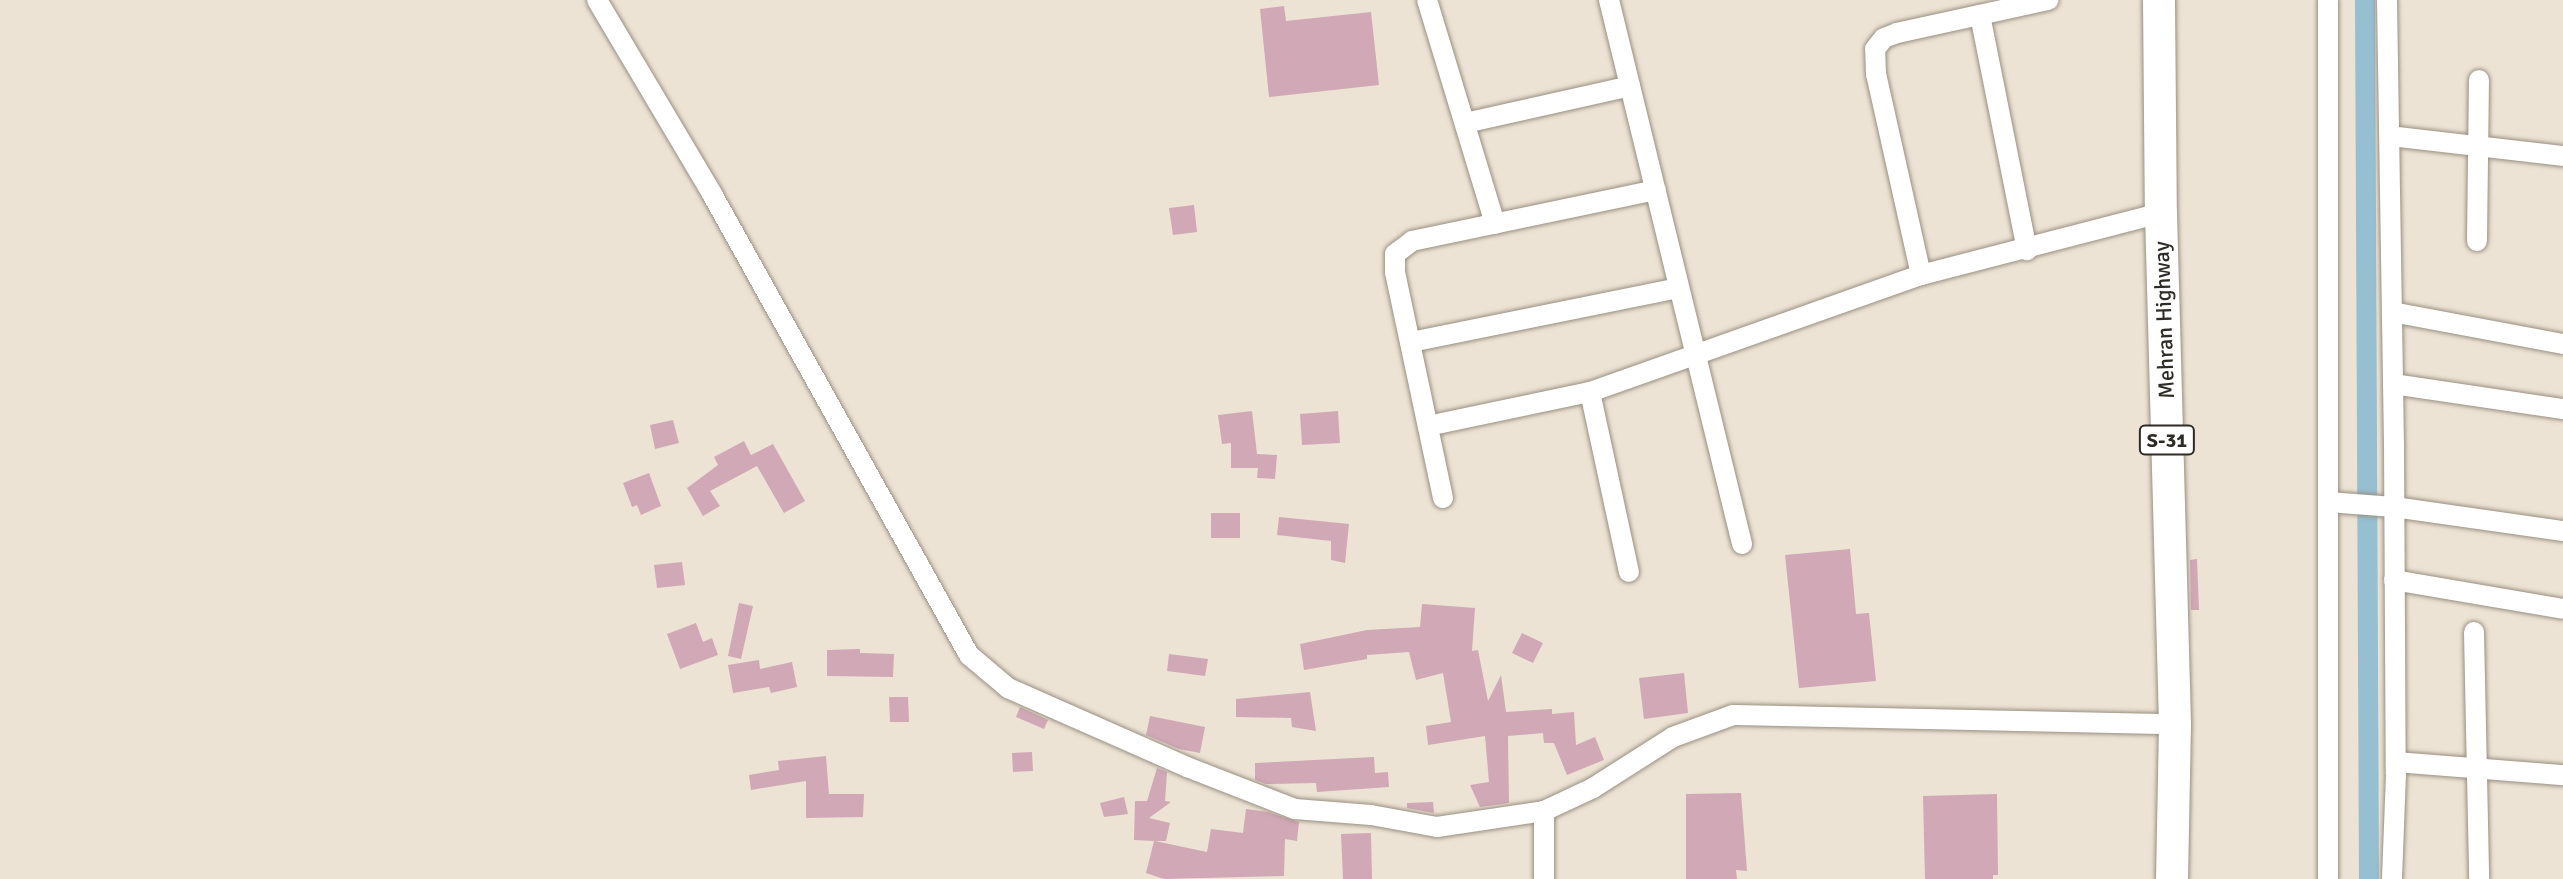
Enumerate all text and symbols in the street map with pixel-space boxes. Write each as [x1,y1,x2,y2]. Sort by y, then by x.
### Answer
street label: Mehran Highway [2148,241,2180,399]
road number: S-31 [2137,424,2197,456]

